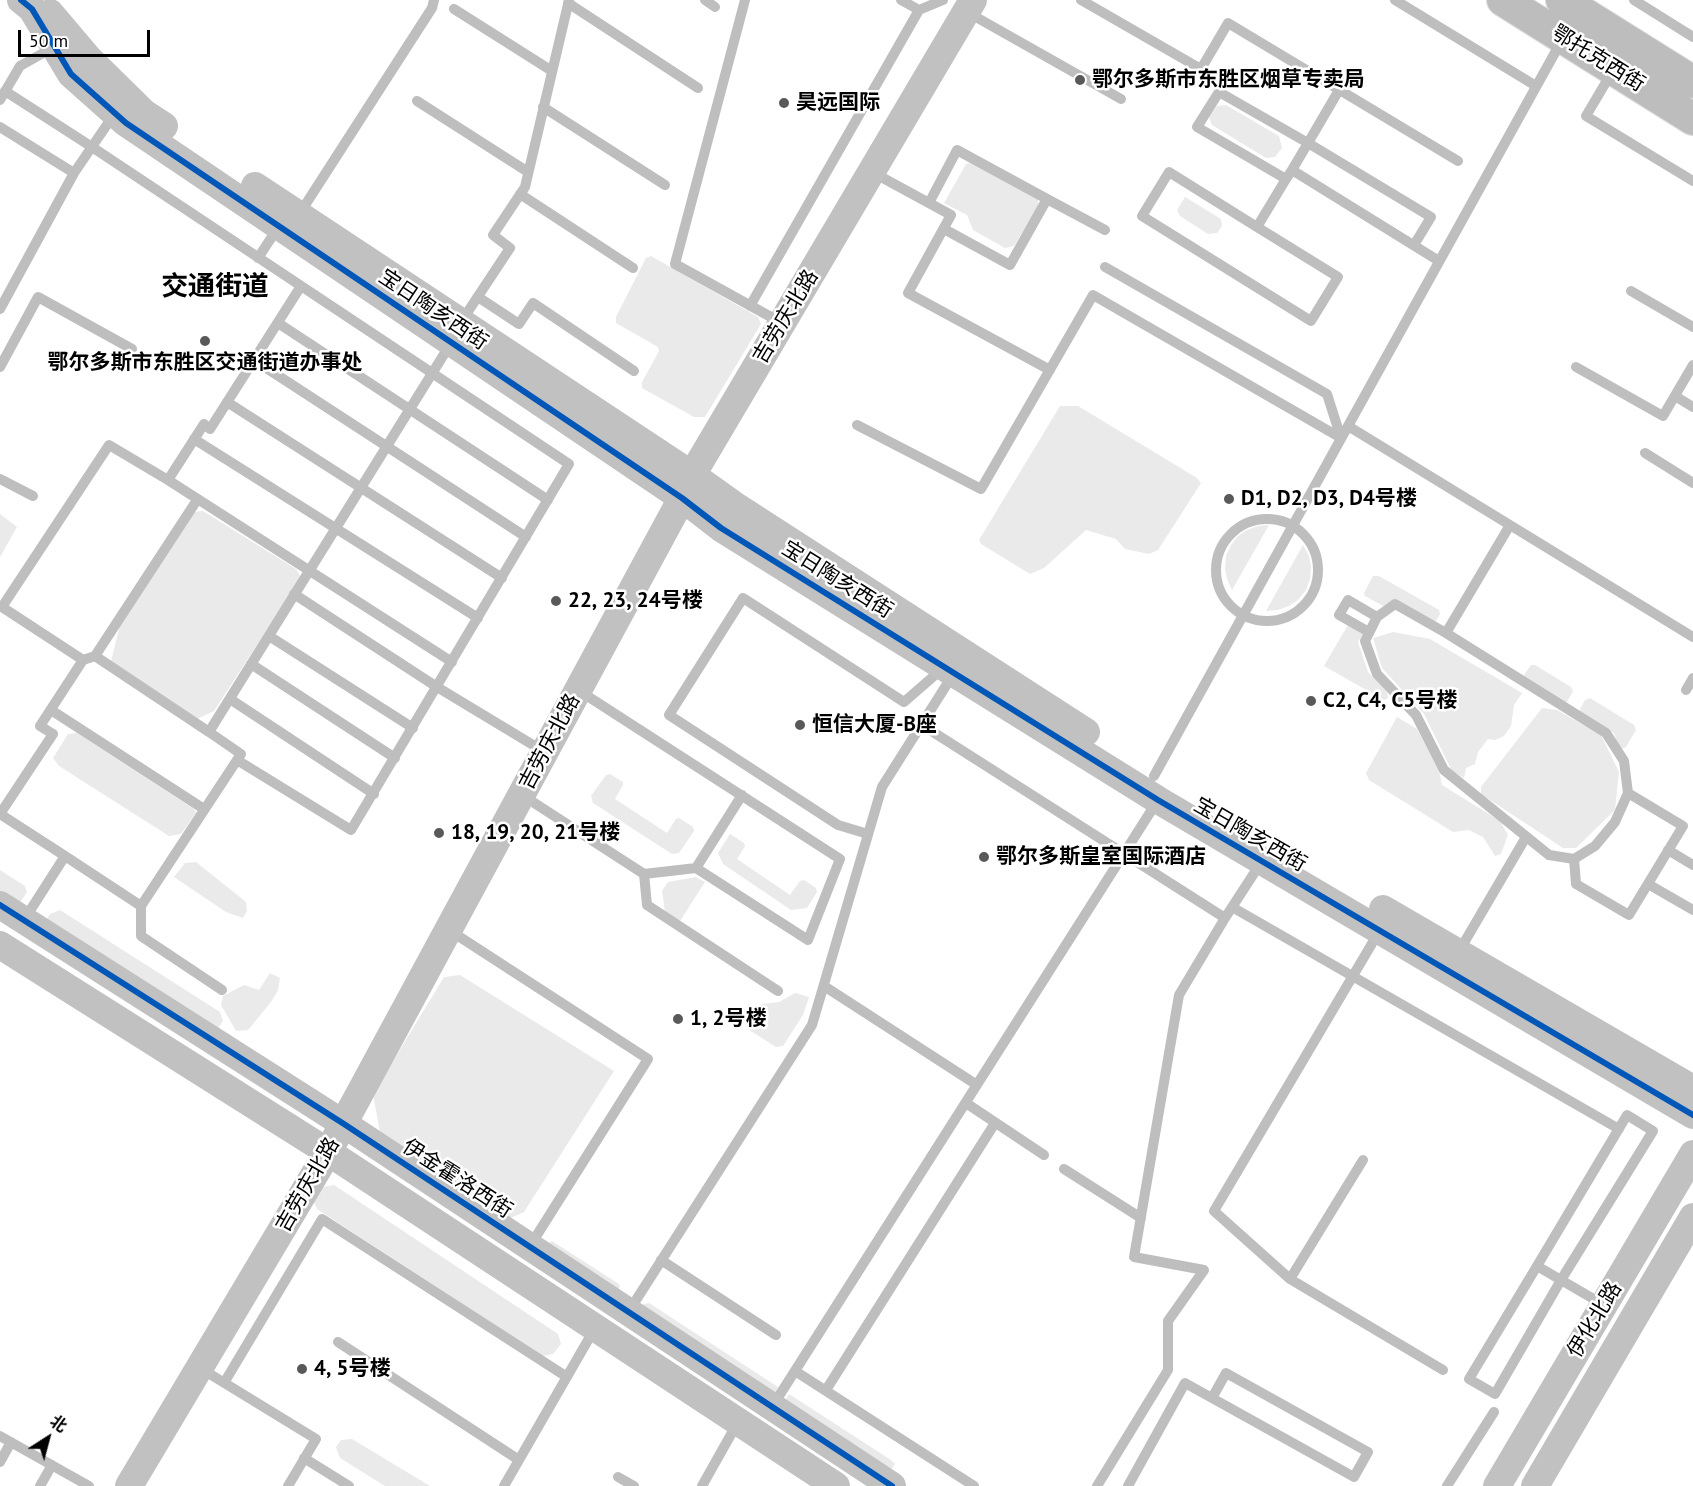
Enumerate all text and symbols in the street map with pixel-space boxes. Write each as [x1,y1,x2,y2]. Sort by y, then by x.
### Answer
scale bar [21,18,153,56]
street label: 鄂托克西街 [1547,20,1649,98]
text: 50 m [29,29,68,52]
place label: 鄂尔多斯市东胜区烟草专卖局 [1092,67,1365,93]
marker: 鄂尔多斯市东胜区烟草专卖局 [1073,73,1087,87]
place label: 昊远国际 [796,90,880,116]
marker: 昊远国际 [777,96,791,110]
street label: 宝日陶亥西街 [374,264,492,356]
street label: 吉劳庆北路 [748,266,824,368]
district label: 交通街道 [161,271,269,303]
marker: 鄂尔多斯市东胜区交通街道办事处 [198,334,212,348]
place label: 鄂尔多斯市东胜区交通街道办事处 [48,350,362,376]
place label: D1, D2, D3, D4号楼 [1241,486,1417,512]
marker: D1, D2, D3, D4号楼 [1222,492,1236,506]
street label: 宝日陶亥西街 [777,536,897,624]
place label: 22, 23, 24号楼 [568,588,703,614]
marker: 22, 23, 24号楼 [549,594,563,608]
place label: C2, C4, C5号楼 [1323,688,1457,714]
street label: 吉劳庆北路 [514,690,586,794]
marker: C2, C4, C5号楼 [1304,694,1318,708]
place label: 恒信大厦-B座 [812,712,937,738]
marker: 恒信大厦-B座 [793,718,807,732]
street label: 宝日陶亥西街 [1189,793,1311,877]
place label: 18, 19, 20, 21号楼 [451,820,620,846]
marker: 18, 19, 20, 21号楼 [432,826,446,840]
place label: 鄂尔多斯皇室国际酒店 [996,844,1206,870]
marker: 鄂尔多斯皇室国际酒店 [977,850,991,864]
place label: 1, 2号楼 [690,1006,766,1032]
marker: 1, 2号楼 [671,1012,685,1026]
street label: 吉劳庆北路 [271,1133,345,1237]
street label: 伊金霍洛西街 [397,1134,517,1224]
street label: 伊化北路 [1563,1278,1627,1362]
place label: 4, 5号楼 [314,1356,390,1382]
marker: 4, 5号楼 [295,1362,309,1376]
north arrow [18,1408,78,1468]
text: 北 [46,1411,71,1436]

